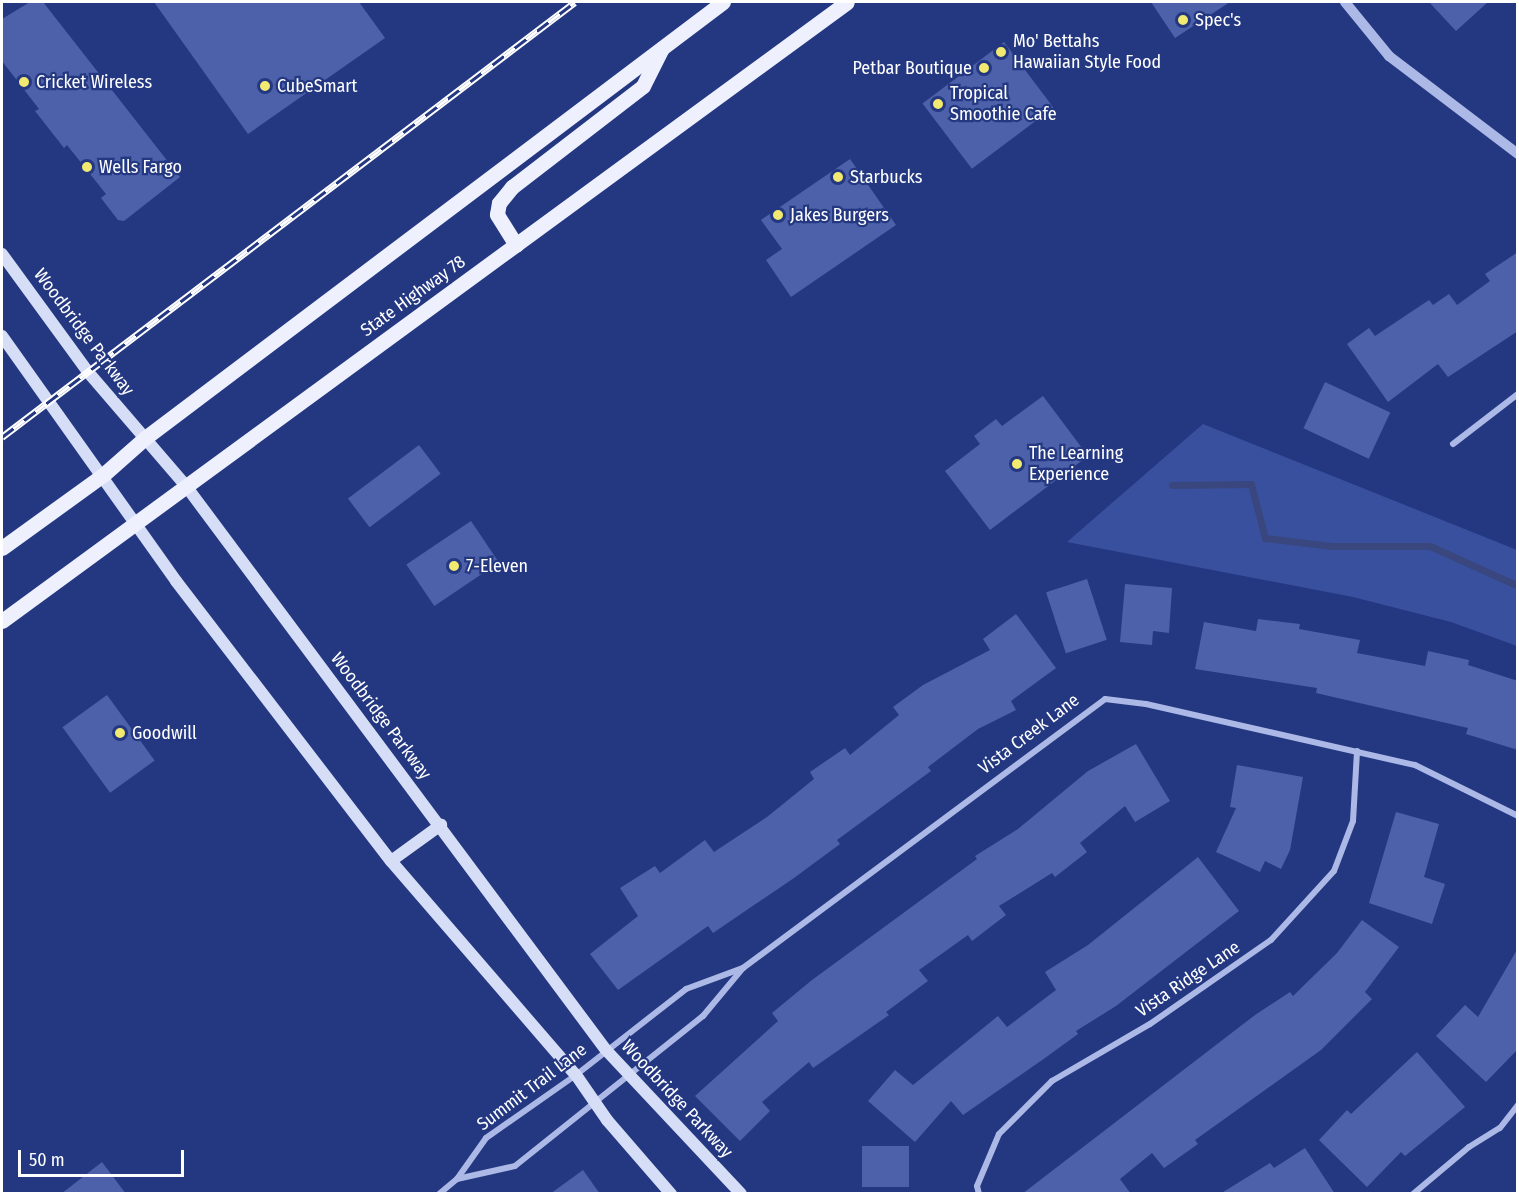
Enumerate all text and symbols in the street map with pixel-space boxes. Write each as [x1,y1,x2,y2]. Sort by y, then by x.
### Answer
place label: Spec's [1195,9,1241,31]
marker: Spec's [1176,13,1190,27]
place label: Mo' Bettahs Hawaiian Style Food [1013,31,1161,74]
marker: Mo' Bettahs Hawaiian Style Food [994,45,1008,59]
place label: Petbar Boutique [852,57,972,79]
marker: Petbar Boutique [977,61,991,75]
place label: Cricket Wireless [36,71,152,93]
marker: Cricket Wireless [17,75,31,89]
place label: CubeSmart [277,75,357,97]
marker: CubeSmart [258,79,272,93]
place label: Tropical Smoothie Cafe [950,83,1057,125]
marker: Tropical Smoothie Cafe [931,97,945,111]
place label: Wells Fargo [99,156,182,178]
marker: Wells Fargo [80,160,94,174]
place label: Starbucks [850,166,922,188]
marker: Starbucks [831,170,845,184]
place label: Jakes Burgers [790,204,889,226]
marker: Jakes Burgers [771,208,785,222]
street label: State Highway 78 [357,251,469,341]
street label: Woodbridge Parkway [29,264,139,400]
place label: The Learning Experience [1029,443,1123,486]
marker: The Learning Experience [1010,457,1024,471]
place label: 7-Eleven [466,555,528,577]
marker: 7-Eleven [447,559,461,573]
street label: Woodbridge Parkway [326,648,436,784]
street label: Vista Creek Lane [974,689,1084,779]
place label: Goodwill [132,722,197,744]
marker: Goodwill [113,726,127,740]
street label: Vista Ridge Lane [1132,936,1244,1022]
street label: Woodbridge Parkway [617,1036,737,1162]
street label: Summit Trail Lane [473,1039,591,1135]
scale bar [21,1138,188,1176]
text: 50 m [29,1149,65,1171]

